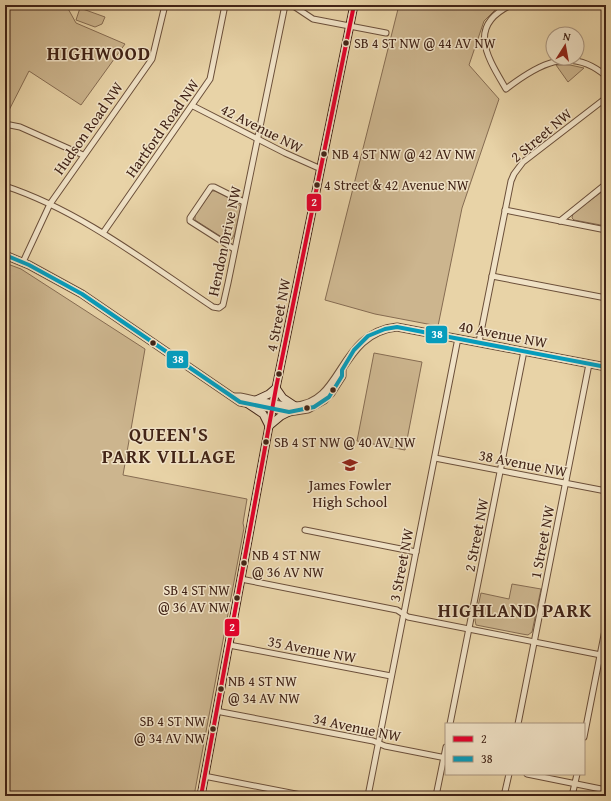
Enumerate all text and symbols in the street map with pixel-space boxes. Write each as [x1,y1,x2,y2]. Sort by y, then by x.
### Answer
north arrow [545,26,585,66]
text: N [562,28,573,45]
place label: SB 4 ST NW @ 44 AV NW [354,33,496,53]
marker: SB 4 ST NW @ 44 AV NW [341,38,351,48]
district label: HIGHWOOD [47,39,151,67]
street label: Hartford Road NW [120,74,204,181]
street label: Hudson Road NW [48,77,128,179]
street label: 42 Avenue NW [217,98,307,158]
street label: 2 Street NW [506,103,576,167]
place label: NB 4 ST NW @ 42 AV NW [332,144,476,164]
marker: NB 4 ST NW @ 42 AV NW [319,149,329,159]
place label: 4 Street & 42 Avenue NW [324,175,469,195]
marker: 4 Street & 42 Avenue NW [312,180,322,190]
street label: Hendon Drive NW [202,184,246,298]
line badge: 2 [306,193,322,212]
text: 2 [311,194,317,210]
street label: 4 Street NW [261,276,295,353]
street label: 40 Avenue NW [457,315,549,353]
line badge: 38 [425,325,448,344]
text: 38 [431,326,443,342]
unlabelled marker [148,338,158,348]
line badge: 38 [166,350,189,369]
text: 38 [172,351,184,367]
unlabelled marker [274,369,284,379]
unlabelled marker [328,385,338,395]
unlabelled marker [302,403,312,413]
district label: QUEEN'S PARK VILLAGE [102,420,236,470]
place label: SB 4 ST NW @ 40 AV NW [274,432,416,452]
marker: SB 4 ST NW @ 40 AV NW [261,437,271,447]
street label: 38 Avenue NW [477,444,569,482]
school or university icon: James Fowler High School [341,456,359,474]
place label: James Fowler High School [307,474,391,512]
street label: 2 Street NW [459,496,493,573]
street label: 1 Street NW [525,503,559,580]
street label: 3 Street NW [384,526,418,603]
place label: NB 4 ST NW @ 36 AV NW [252,545,324,582]
marker: NB 4 ST NW @ 36 AV NW [239,558,249,568]
place label: SB 4 ST NW @ 36 AV NW [158,580,230,617]
marker: SB 4 ST NW @ 36 AV NW [232,593,242,603]
district label: HIGHLAND PARK [438,596,592,624]
line badge: 2 [224,618,240,637]
text: 2 [229,619,235,635]
street label: 35 Avenue NW [266,630,358,668]
place label: NB 4 ST NW @ 34 AV NW [228,671,300,708]
marker: NB 4 ST NW @ 34 AV NW [216,684,226,694]
street label: 34 Avenue NW [311,707,403,747]
place label: SB 4 ST NW @ 34 AV NW [134,711,206,748]
legend [445,723,585,775]
marker: SB 4 ST NW @ 34 AV NW [208,724,218,734]
text: 2 [481,730,487,747]
text: 38 [481,750,493,767]

